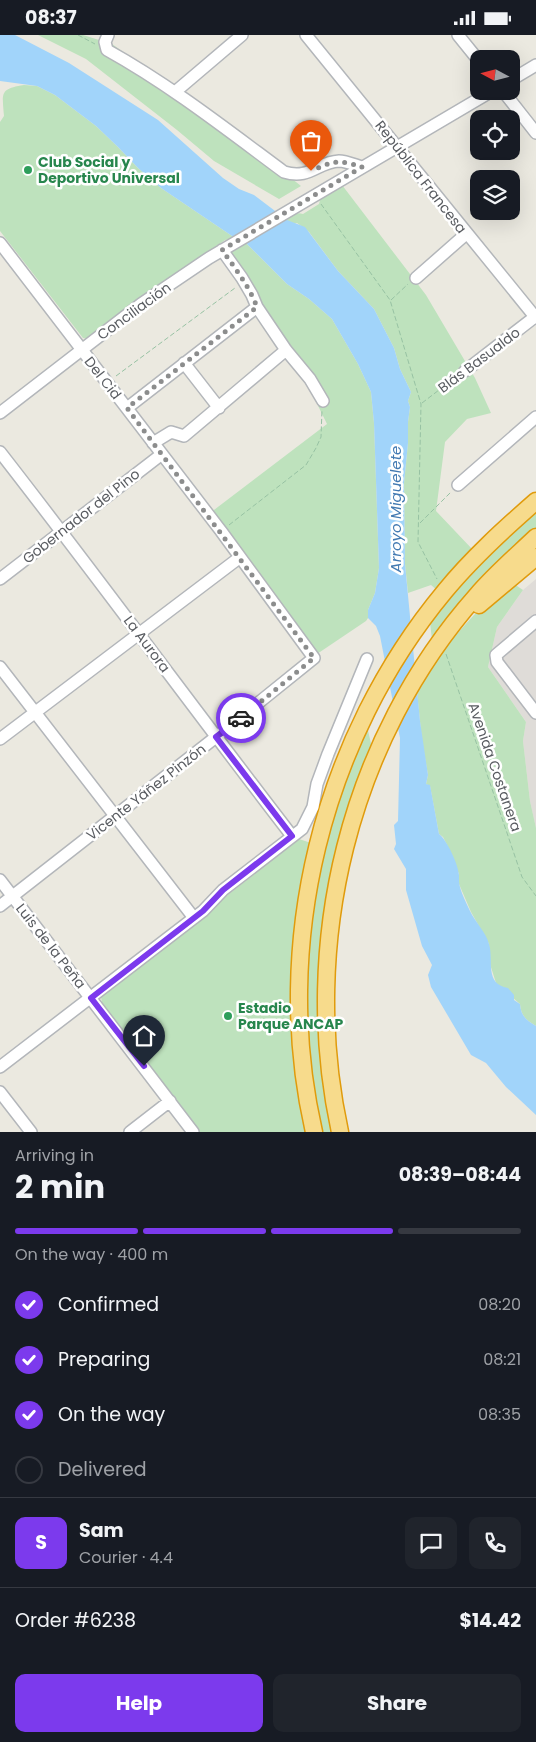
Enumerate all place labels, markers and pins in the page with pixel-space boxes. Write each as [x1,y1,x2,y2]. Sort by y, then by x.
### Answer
pin [290,120,332,171]
place label: Club Social y Deportivo Universal [38,152,180,188]
marker: Club Social y Deportivo Universal [22,164,34,176]
place label: Estadio Parque ANCAP [238,998,344,1034]
marker: Estadio Parque ANCAP [222,1010,234,1022]
pin [123,1015,165,1066]

